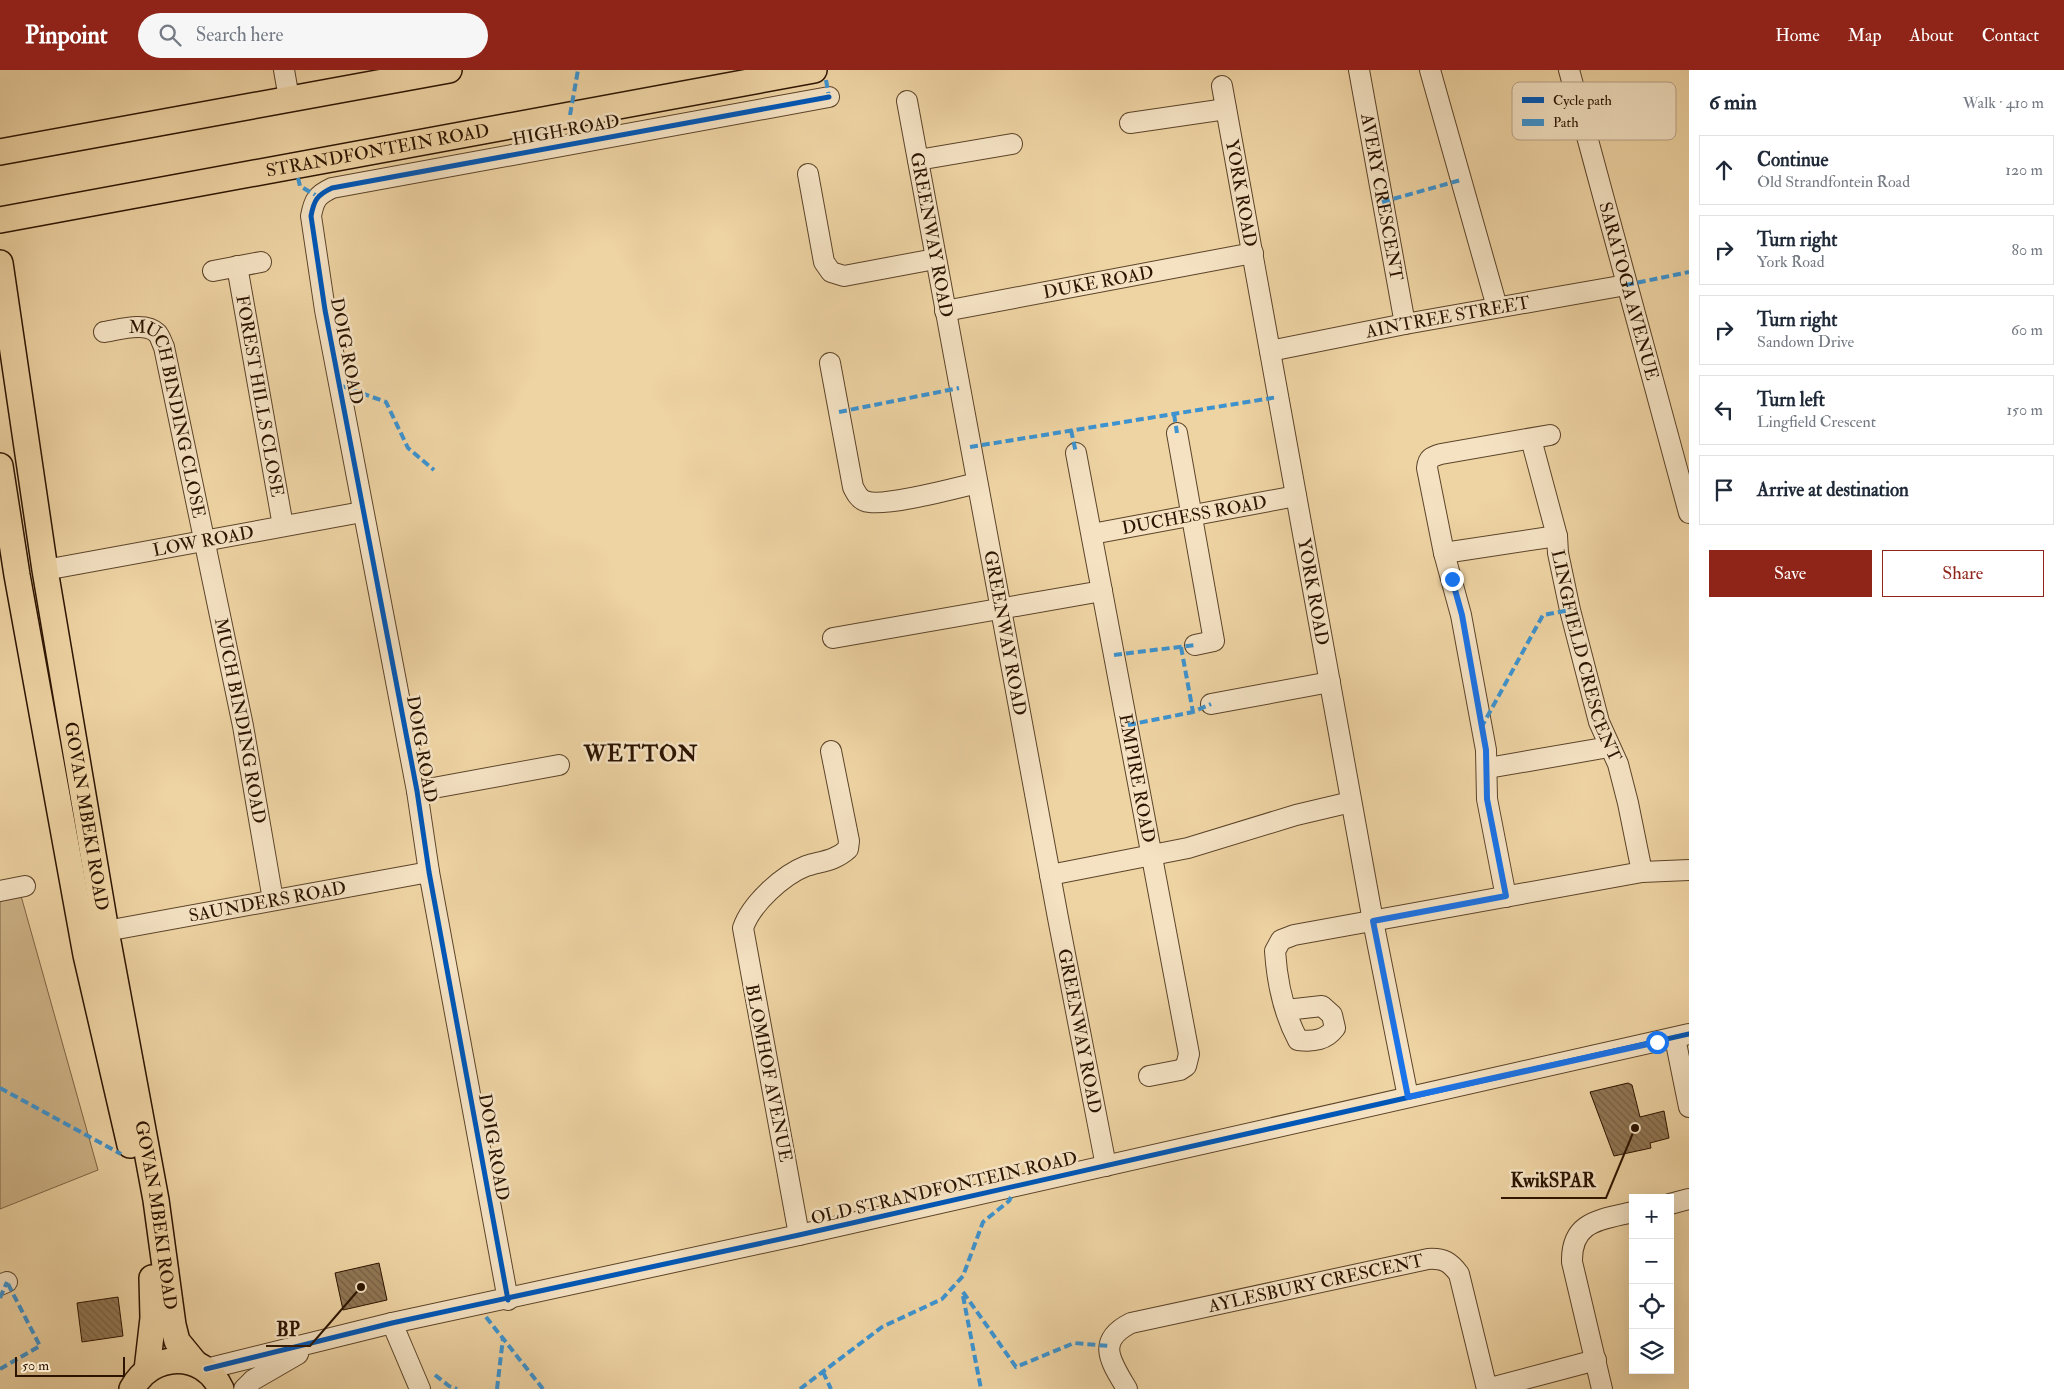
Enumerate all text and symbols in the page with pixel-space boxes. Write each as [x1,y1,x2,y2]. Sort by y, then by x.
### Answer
search box [138,13,488,58]
text: Pinpoint [25,20,108,51]
icon: search [156,21,184,49]
text: Search here [196,23,283,47]
text: Home [1775,24,1820,47]
text: Map [1848,24,1882,47]
text: About [1910,24,1954,47]
text: Contact [1982,24,2039,47]
legend [1512,82,1676,140]
text: 6 min [1709,89,1757,116]
text: Cycle path [1553,92,1613,110]
text: Walk · 410 m [1963,93,2044,113]
street label: HIGH ROAD [511,110,622,151]
street label: AVERY CRESCENT [1355,111,1408,283]
text: Path [1553,114,1579,131]
street label: STRANDFONTEIN ROAD [264,119,491,183]
street label: YORK ROAD [1220,138,1262,249]
text: Continue [1757,148,1828,172]
street label: GREENWAY ROAD [905,150,958,319]
icon: ahead [1710,156,1738,184]
text: 120 m [2005,160,2043,180]
text: Old Strandfontein Road [1757,172,1910,192]
street label: SARATOGA AVENUE [1593,199,1664,383]
text: Turn right [1757,228,1837,252]
icon: right [1710,236,1738,264]
text: 80 m [2012,240,2043,260]
text: York Road [1757,252,1825,272]
street label: DUKE ROAD [1041,261,1156,304]
street label: AINTREE STREET [1363,291,1532,344]
street label: FOREST HILLS CLOSE [230,293,289,499]
street label: DOIG ROAD [325,296,368,406]
text: Turn right [1757,308,1837,332]
street label: MUCH BINDING CLOSE [129,316,210,520]
icon: right [1710,316,1738,344]
text: 60 m [2011,320,2043,340]
text: Sandown Drive [1757,332,1854,352]
text: Turn left [1757,388,1825,412]
icon: left [1710,396,1738,424]
text: 150 m [2006,400,2043,420]
text: Lingfield Crescent [1757,412,1876,432]
icon: arrive [1710,476,1738,504]
text: Arrive at destination [1757,478,1909,502]
street label: DUCHESS ROAD [1120,491,1269,540]
street label: LOW ROAD [151,521,256,562]
street label: YORK ROAD [1292,536,1334,647]
street label: LINGFIELD CRESCENT [1546,548,1627,766]
street label: GREENWAY ROAD [978,549,1031,718]
button: Save [1709,550,1872,597]
button: Share [1882,550,2044,597]
route end [1441,568,1464,591]
street label: MUCH BINDING ROAD [209,616,271,825]
street label: DOIG ROAD [401,694,442,804]
street label: EMPIRE ROAD [1113,712,1160,845]
street label: GOVAN MBEKI ROAD [59,720,113,913]
district label: WETTON [583,740,698,768]
street label: SAUNDERS ROAD [187,876,348,928]
street label: GREENWAY ROAD [1052,947,1107,1116]
street label: BLOMHOF AVENUE [740,982,797,1164]
route start [1646,1031,1669,1054]
street label: DOIG ROAD [473,1092,514,1202]
street label: GOVAN MBEKI ROAD [129,1119,182,1311]
street label: OLD STRANDFONTEIN ROAD [809,1147,1080,1230]
callout: KwikSPAR [1501,1164,1606,1198]
text: KwikSPAR [1510,1169,1597,1193]
map controls [1629,1194,1674,1374]
button: + [1629,1194,1674,1239]
button: − [1629,1239,1674,1284]
street label: AYLESBURY CRESCENT [1205,1249,1426,1318]
button: locate [1629,1284,1674,1329]
callout: BP [266,1312,310,1346]
text: BP [276,1318,300,1342]
button: layers [1629,1329,1674,1374]
scale bar [15,1354,125,1377]
text: 50 m [22,1357,49,1374]

